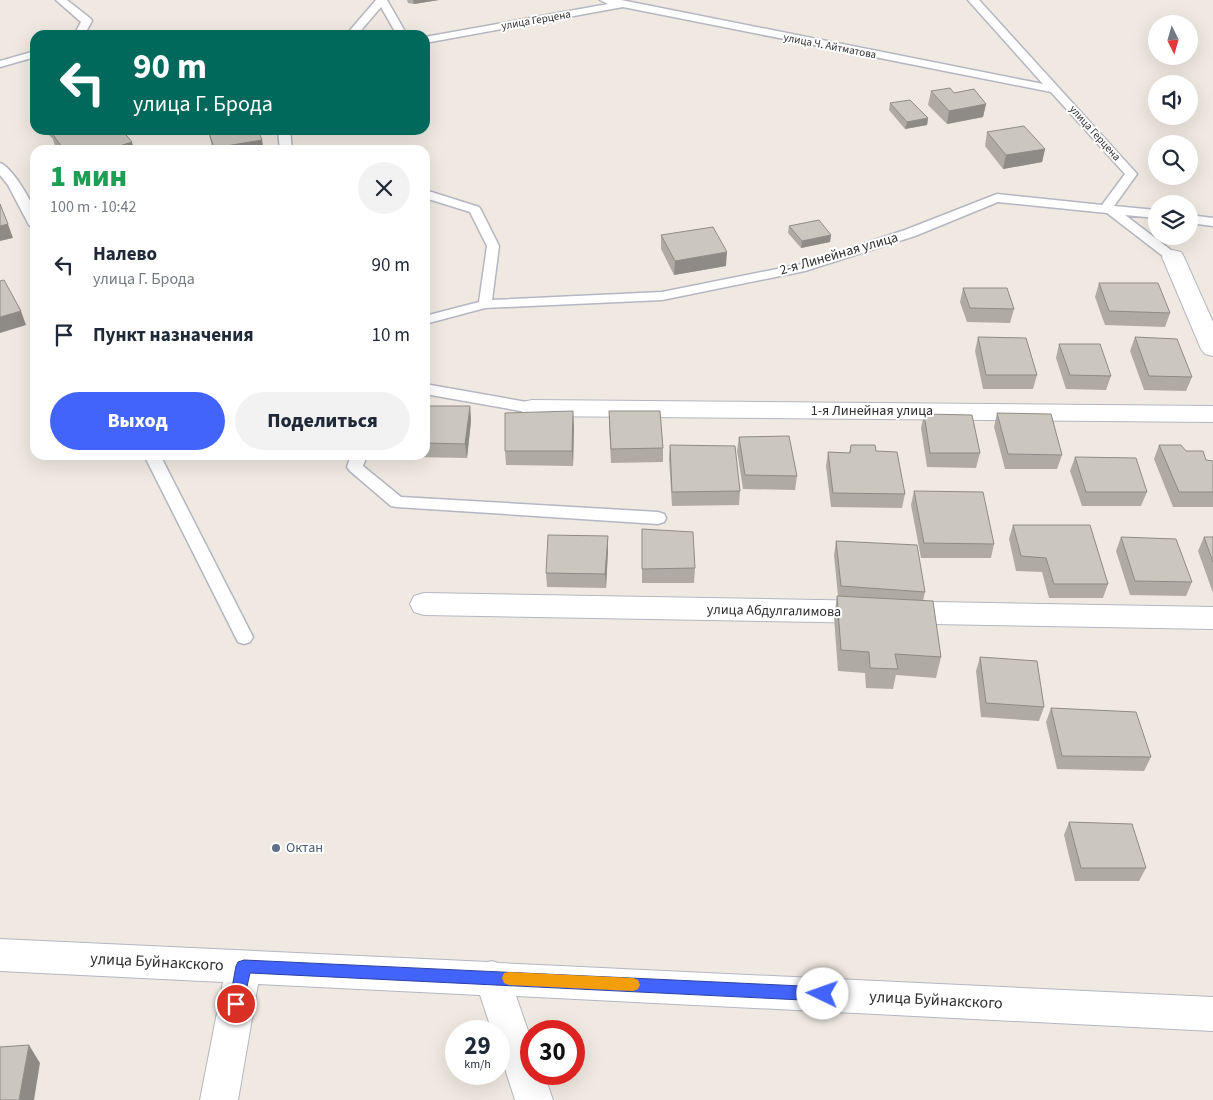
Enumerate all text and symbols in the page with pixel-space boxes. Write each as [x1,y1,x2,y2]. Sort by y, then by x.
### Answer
street label: улица Герцена [500,7,572,33]
north arrow [1148,15,1198,65]
map controls [1148,15,1198,245]
street label: улица Ч. Айтматова [782,30,878,62]
text: 90 m [133,42,207,92]
icon: left [50,50,115,115]
button: sound [1148,75,1198,125]
text: улица Г. Брода [133,88,273,120]
street label: улица Герцена [1066,102,1124,164]
button: search [1148,135,1198,185]
text: 1 мин [50,155,127,198]
button: close [358,162,410,214]
button: layers [1148,195,1198,245]
text: 100 m · 10:42 [50,196,137,218]
street label: 2-я Линейная улица [777,228,901,280]
text: Налево [93,241,157,268]
icon: left [50,251,78,279]
text: 90 m [372,252,410,279]
text: улица Г. Брода [93,268,195,290]
icon: arrive [50,321,78,349]
text: Пункт назначения [93,322,254,349]
text: 10 m [372,322,410,349]
button: Выход [50,392,225,450]
button: Поделиться [235,392,410,450]
street label: 1-я Линейная улица [811,401,933,421]
street label: улица Абдулгалимова [707,600,841,622]
place label: Октан [286,838,323,858]
marker: Октан [270,842,282,854]
street label: улица Буйнакского [90,948,224,976]
position arrow [796,967,848,1019]
pin [215,983,257,1025]
street label: улица Буйнакского [869,986,1003,1014]
icon: arrive [222,990,250,1018]
speed limit sign: 30 [520,1020,585,1085]
text: 29 [464,1028,491,1064]
text: km/h [464,1056,491,1073]

